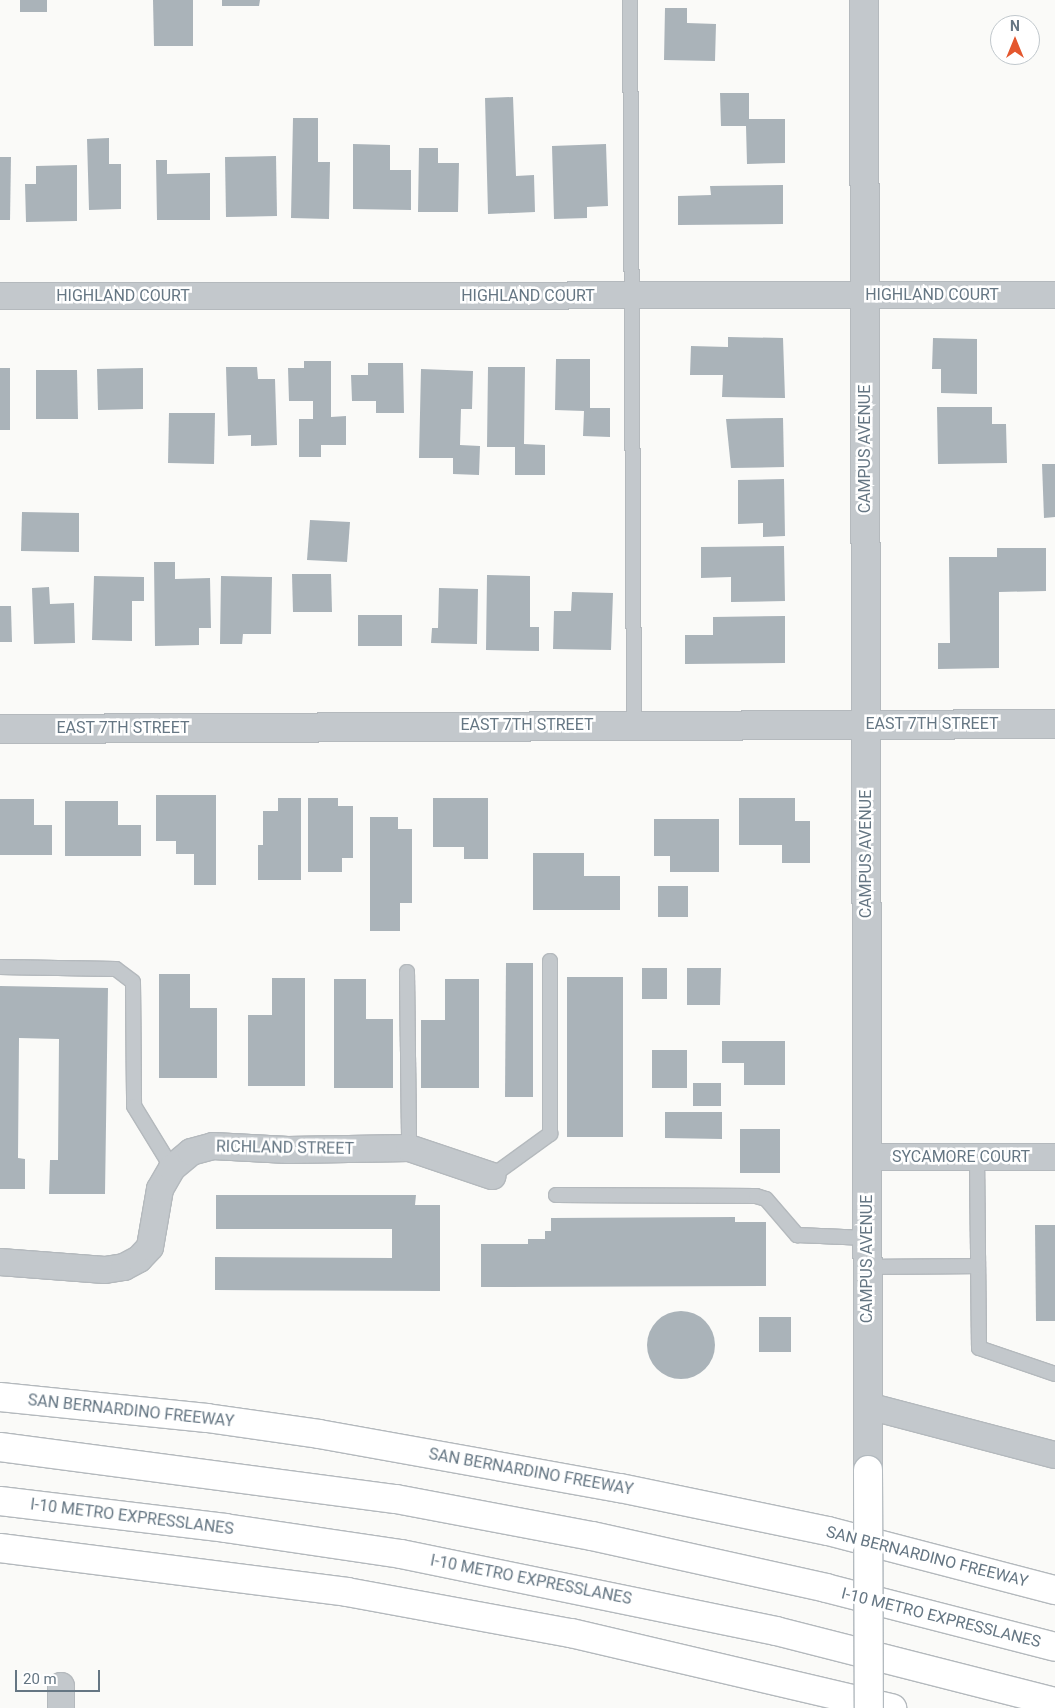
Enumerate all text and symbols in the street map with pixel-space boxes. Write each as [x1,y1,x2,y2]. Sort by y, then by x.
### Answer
north arrow [990,15,1040,65]
text: N [1010,18,1020,34]
street label: HIGHLAND COURT [865,285,999,305]
street label: HIGHLAND COURT [56,286,190,306]
street label: HIGHLAND COURT [461,286,595,306]
street label: CAMPUS AVENUE [855,385,875,513]
street label: EAST 7TH STREET [865,714,999,734]
street label: EAST 7TH STREET [460,715,594,735]
street label: EAST 7TH STREET [56,718,190,738]
street label: CAMPUS AVENUE [856,790,876,918]
street label: RICHLAND STREET [216,1137,354,1159]
street label: SYCAMORE COURT [892,1147,1030,1167]
street label: CAMPUS AVENUE [857,1195,877,1323]
street label: SAN BERNARDINO FREEWAY [27,1391,235,1431]
street label: SAN BERNARDINO FREEWAY [427,1445,635,1499]
street label: I-10 METRO EXPRESSLANES [29,1495,235,1539]
street label: SAN BERNARDINO FREEWAY [824,1523,1030,1591]
street label: I-10 METRO EXPRESSLANES [429,1551,633,1609]
street label: I-10 METRO EXPRESSLANES [839,1584,1043,1652]
scale bar [18,1660,102,1692]
text: 20 m [23,1670,57,1688]

